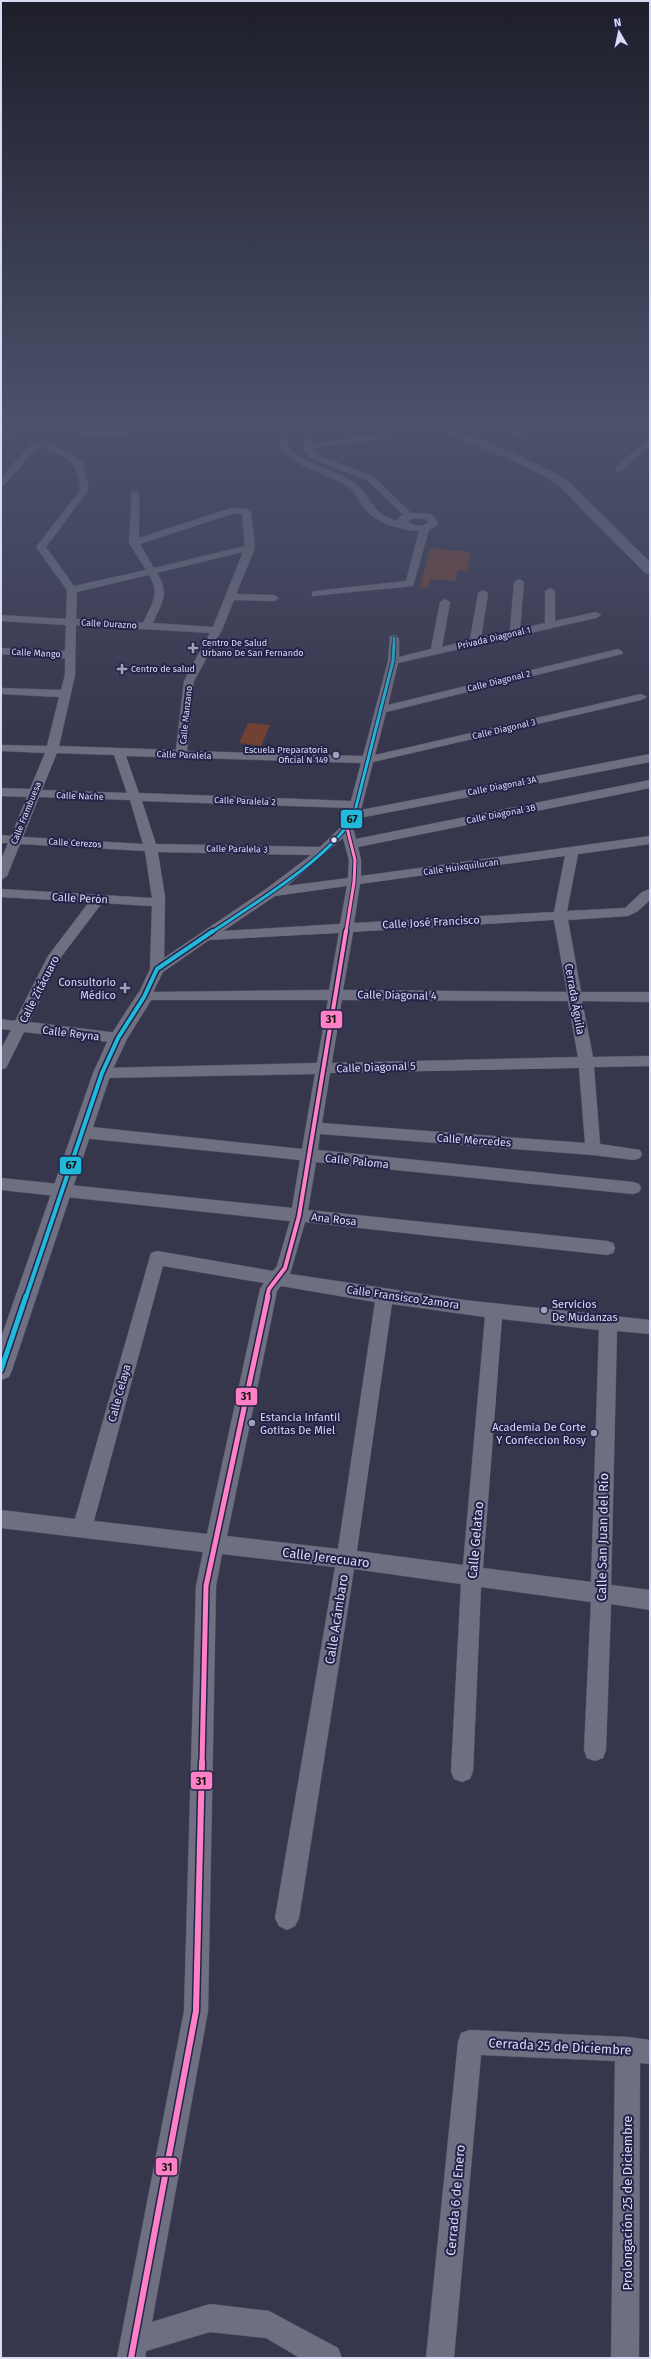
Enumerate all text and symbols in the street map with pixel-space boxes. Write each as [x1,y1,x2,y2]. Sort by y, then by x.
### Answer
north arrow [599,12,639,52]
text: N [613,16,622,30]
street label: Calle Durazno [81,618,137,630]
street label: Privada Diagonal 1 [456,625,532,651]
place label: Centro De Salud Urbano De San Fernando [202,638,304,658]
marker: Centro De Salud Urbano De San Fernando [187,642,199,654]
street label: Calle Mango [11,647,61,659]
marker: Centro de salud [116,663,128,675]
place label: Centro de salud [131,664,195,674]
street label: Calle Diagonal 2 [466,668,532,694]
street label: Calle Manzano [178,685,194,745]
street label: Calle Diagonal 3 [471,717,537,741]
place label: Escuela Preparatoria Oficial N 149 [244,745,328,765]
street label: Calle Paralela [156,749,212,761]
marker: Escuela Preparatoria Oficial N 149 [331,750,341,760]
street label: Calle Diagonal 3A [467,774,538,798]
street label: Calle Frambuesa [9,780,43,846]
street label: Calle Nache [56,790,104,802]
street label: Calle Paralela 2 [214,795,276,807]
street label: Calle Diagonal 3B [466,802,537,826]
line badge: 67 [340,809,363,829]
text: 67 [346,813,358,826]
unlabelled marker [329,835,339,845]
street label: Calle Cerezos [48,837,102,849]
street label: Calle Paralela 3 [206,843,268,855]
street label: Calle Huixquilucan [423,857,499,877]
street label: Calle Perón [52,891,108,906]
street label: Calle José Francisco [382,913,480,932]
street label: Calle Zitácuaro [17,953,62,1025]
street label: Cerrada Águila [562,962,588,1036]
place label: Consultorio Médico [58,976,116,1002]
marker: Consultorio Médico [119,982,131,994]
street label: Calle Diagonal 4 [357,988,437,1003]
line badge: 31 [320,1010,343,1029]
text: 31 [325,1013,336,1026]
street label: Calle Reyna [42,1024,100,1043]
street label: Calle Diagonal 5 [336,1060,416,1075]
street label: Calle Mercedes [436,1131,512,1150]
street label: Calle Paloma [324,1152,389,1171]
line badge: 67 [59,1156,82,1175]
text: 67 [65,1159,77,1172]
street label: Ana Rosa [311,1211,357,1228]
street label: Calle Fransisco Zamora [346,1283,460,1312]
place label: Servicios De Mudanzas [552,1298,618,1324]
marker: Servicios De Mudanzas [539,1305,549,1315]
street label: Calle Celaya [106,1363,133,1423]
line badge: 31 [235,1387,258,1406]
text: 31 [240,1390,251,1403]
place label: Estancia Infantil Gotitas De Miel [260,1411,340,1437]
marker: Estancia Infantil Gotitas De Miel [247,1418,257,1428]
place label: Academia De Corte Y Confeccion Rosy [492,1421,587,1447]
marker: Academia De Corte Y Confeccion Rosy [589,1428,599,1438]
street label: Calle San Juan del Río [594,1473,611,1601]
street label: Calle Gelatao [465,1501,486,1579]
street label: Calle Jerecuaro [281,1545,370,1570]
street label: Calle Acámbaro [322,1573,351,1665]
line badge: 31 [190,1771,213,1790]
text: 31 [195,1775,206,1788]
street label: Cerrada 25 de Diciembre [488,2035,632,2058]
street label: Prolongación 25 de Diciembre [620,2116,635,2290]
street label: Cerrada 6 de Enero [443,2144,468,2256]
line badge: 31 [155,2157,178,2176]
text: 31 [161,2161,172,2174]

